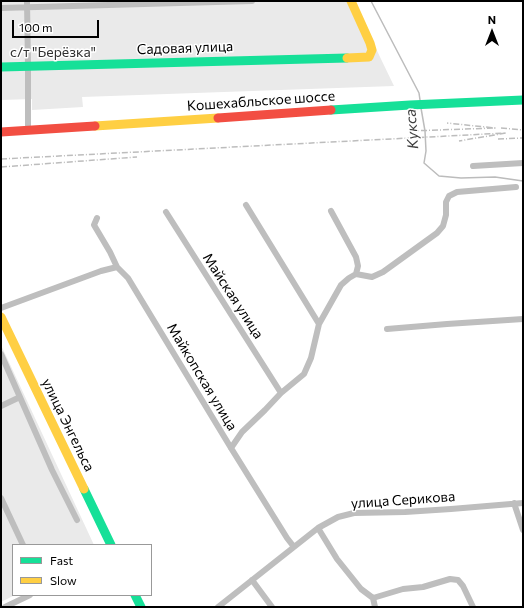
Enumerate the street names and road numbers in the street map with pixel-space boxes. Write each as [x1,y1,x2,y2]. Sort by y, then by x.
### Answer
street label: Садовая улица [137,38,233,58]
street label: Кошехабльское шоссе [186,87,336,115]
street label: Майская улица [199,250,267,342]
street label: Майкопская улица [163,320,241,434]
street label: улица Энгельса [38,376,98,474]
street label: улица Серикова [350,488,456,512]

